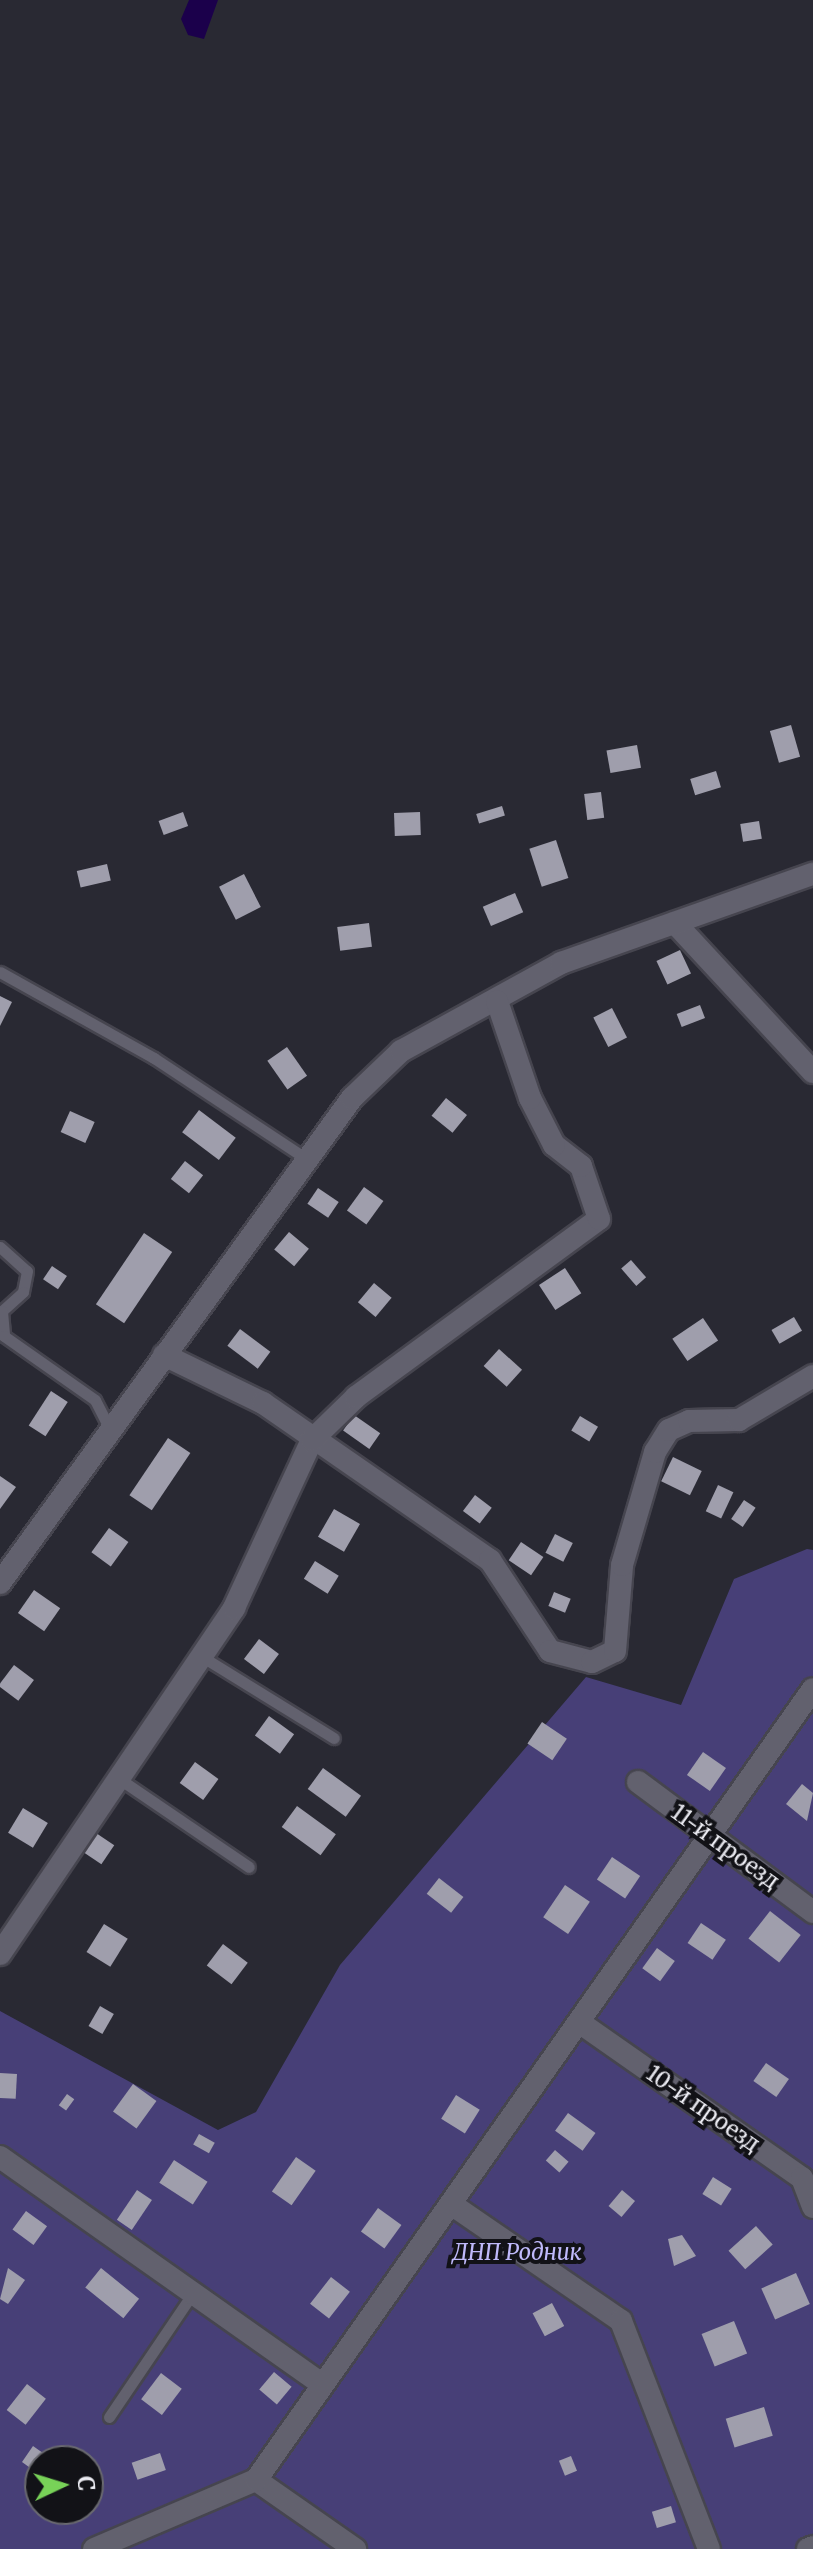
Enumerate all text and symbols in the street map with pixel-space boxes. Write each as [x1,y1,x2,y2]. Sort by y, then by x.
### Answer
street label: 11-й проезд [666,1799,784,1895]
street label: 10-й проезд [641,2060,765,2158]
park label: ДНП Родник [452,2240,582,2266]
north arrow [24,2445,104,2525]
text: С [71,2475,100,2492]

